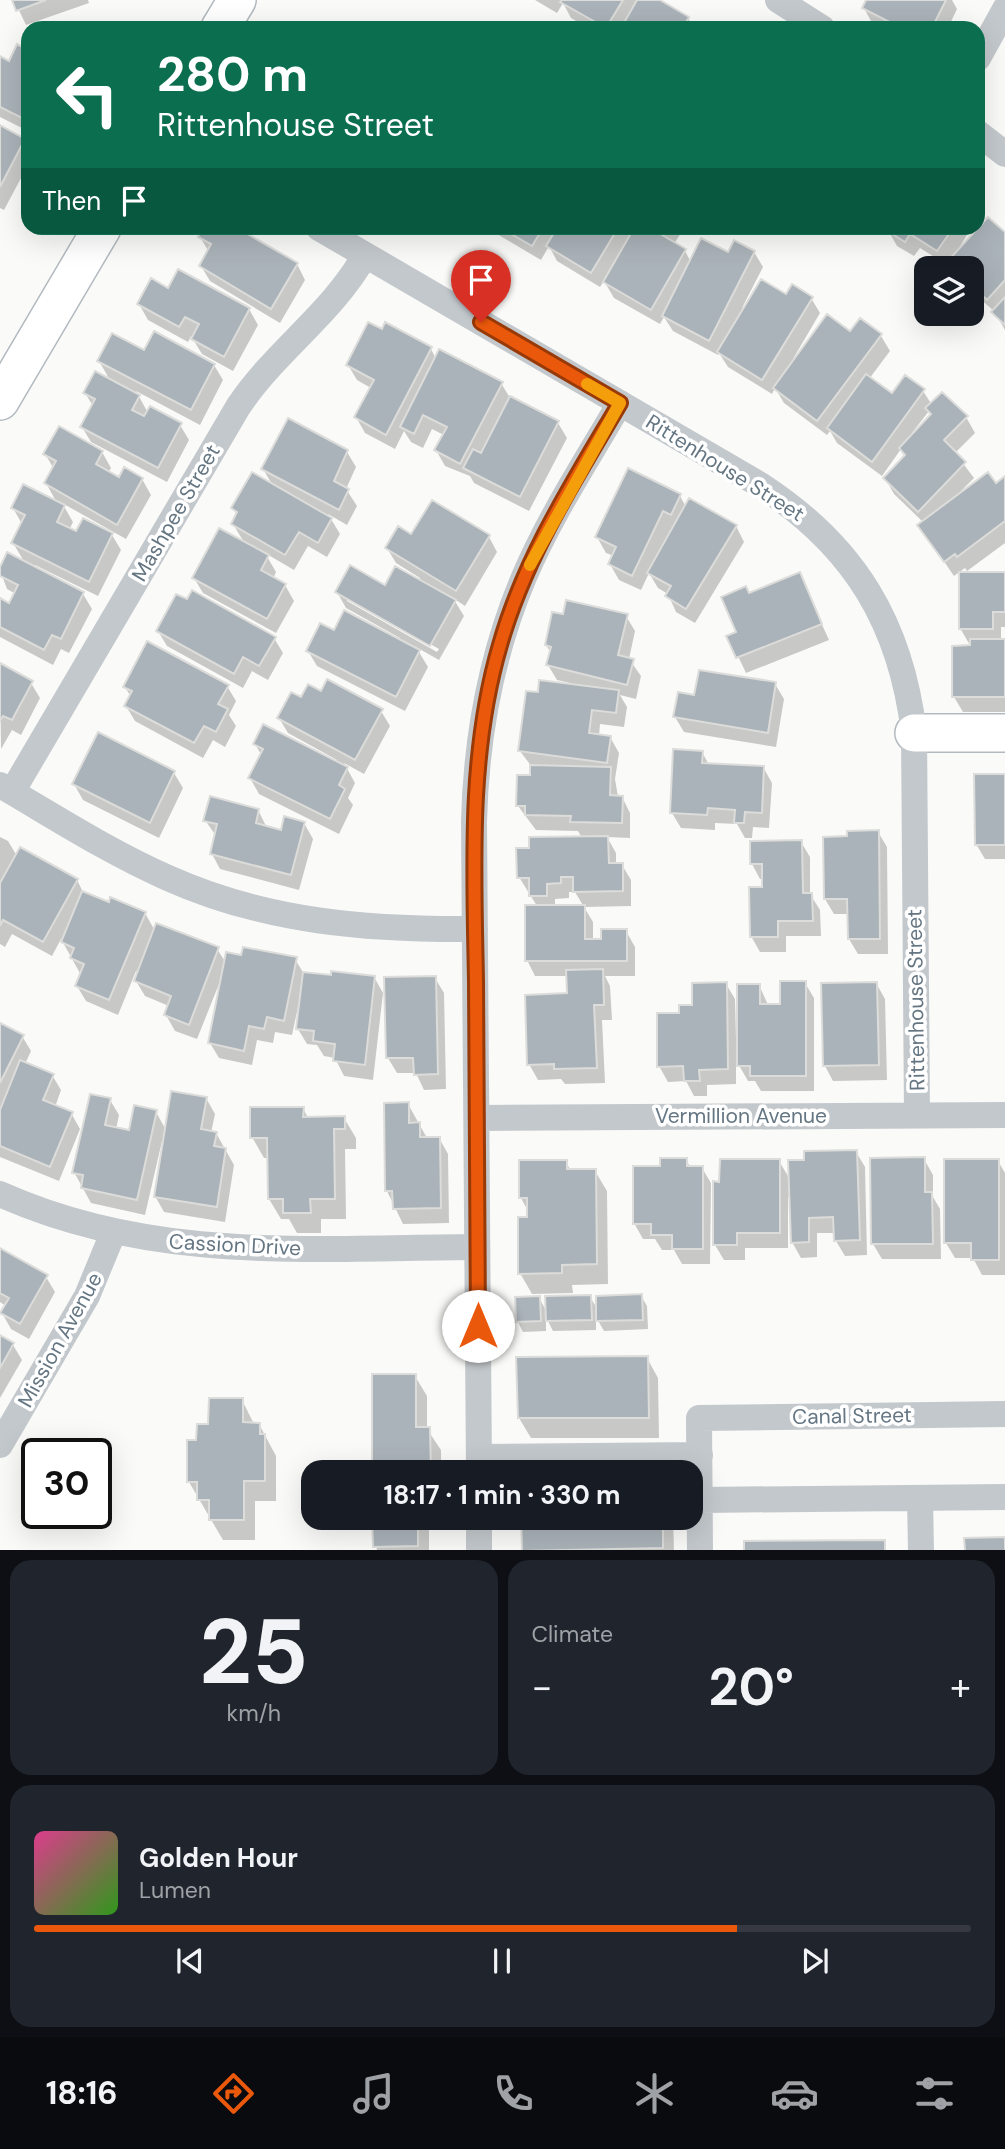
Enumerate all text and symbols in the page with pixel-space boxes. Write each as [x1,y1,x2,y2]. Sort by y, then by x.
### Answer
text: 280 m [157,42,308,106]
icon: left [42,49,133,140]
text: Rittenhouse Street [157,104,434,146]
icon: arrive [115,182,153,220]
text: Then [42,184,101,218]
pin [451,250,511,322]
map controls [914,256,984,326]
button: layers [914,256,984,326]
icon: arrive [462,261,500,299]
street label: Rittenhouse Street [640,408,810,528]
street label: Mashpee Street [125,439,227,587]
street label: Rittenhouse Street [900,909,932,1091]
street label: Vermillion Avenue [655,1102,827,1130]
street label: Cassion Drive [168,1228,302,1262]
street label: Mission Avenue [11,1267,109,1413]
position arrow [441,1289,515,1363]
street label: Canal Street [792,1401,912,1431]
speed limit sign: 30 [21,1438,112,1529]
text: 18:17 · 1 min · 330 m [384,1478,620,1512]
text: 25 [199,1593,308,1711]
text: Climate [532,1619,613,1649]
text: 20° [709,1653,794,1721]
text: − [532,1662,552,1712]
text: + [950,1662,971,1712]
text: km/h [227,1698,281,1728]
text: Golden Hour [139,1841,298,1875]
text: Lumen [139,1875,211,1905]
icon: previous [171,1942,209,1980]
icon: pause [483,1942,521,1980]
icon: next [796,1942,834,1980]
icon: directions [209,2069,258,2118]
icon: music [349,2069,398,2118]
icon: phone [489,2069,538,2118]
icon: climate [630,2069,679,2118]
icon: car [770,2069,819,2118]
icon: filters [910,2069,959,2118]
text: 18:16 [46,2072,118,2114]

